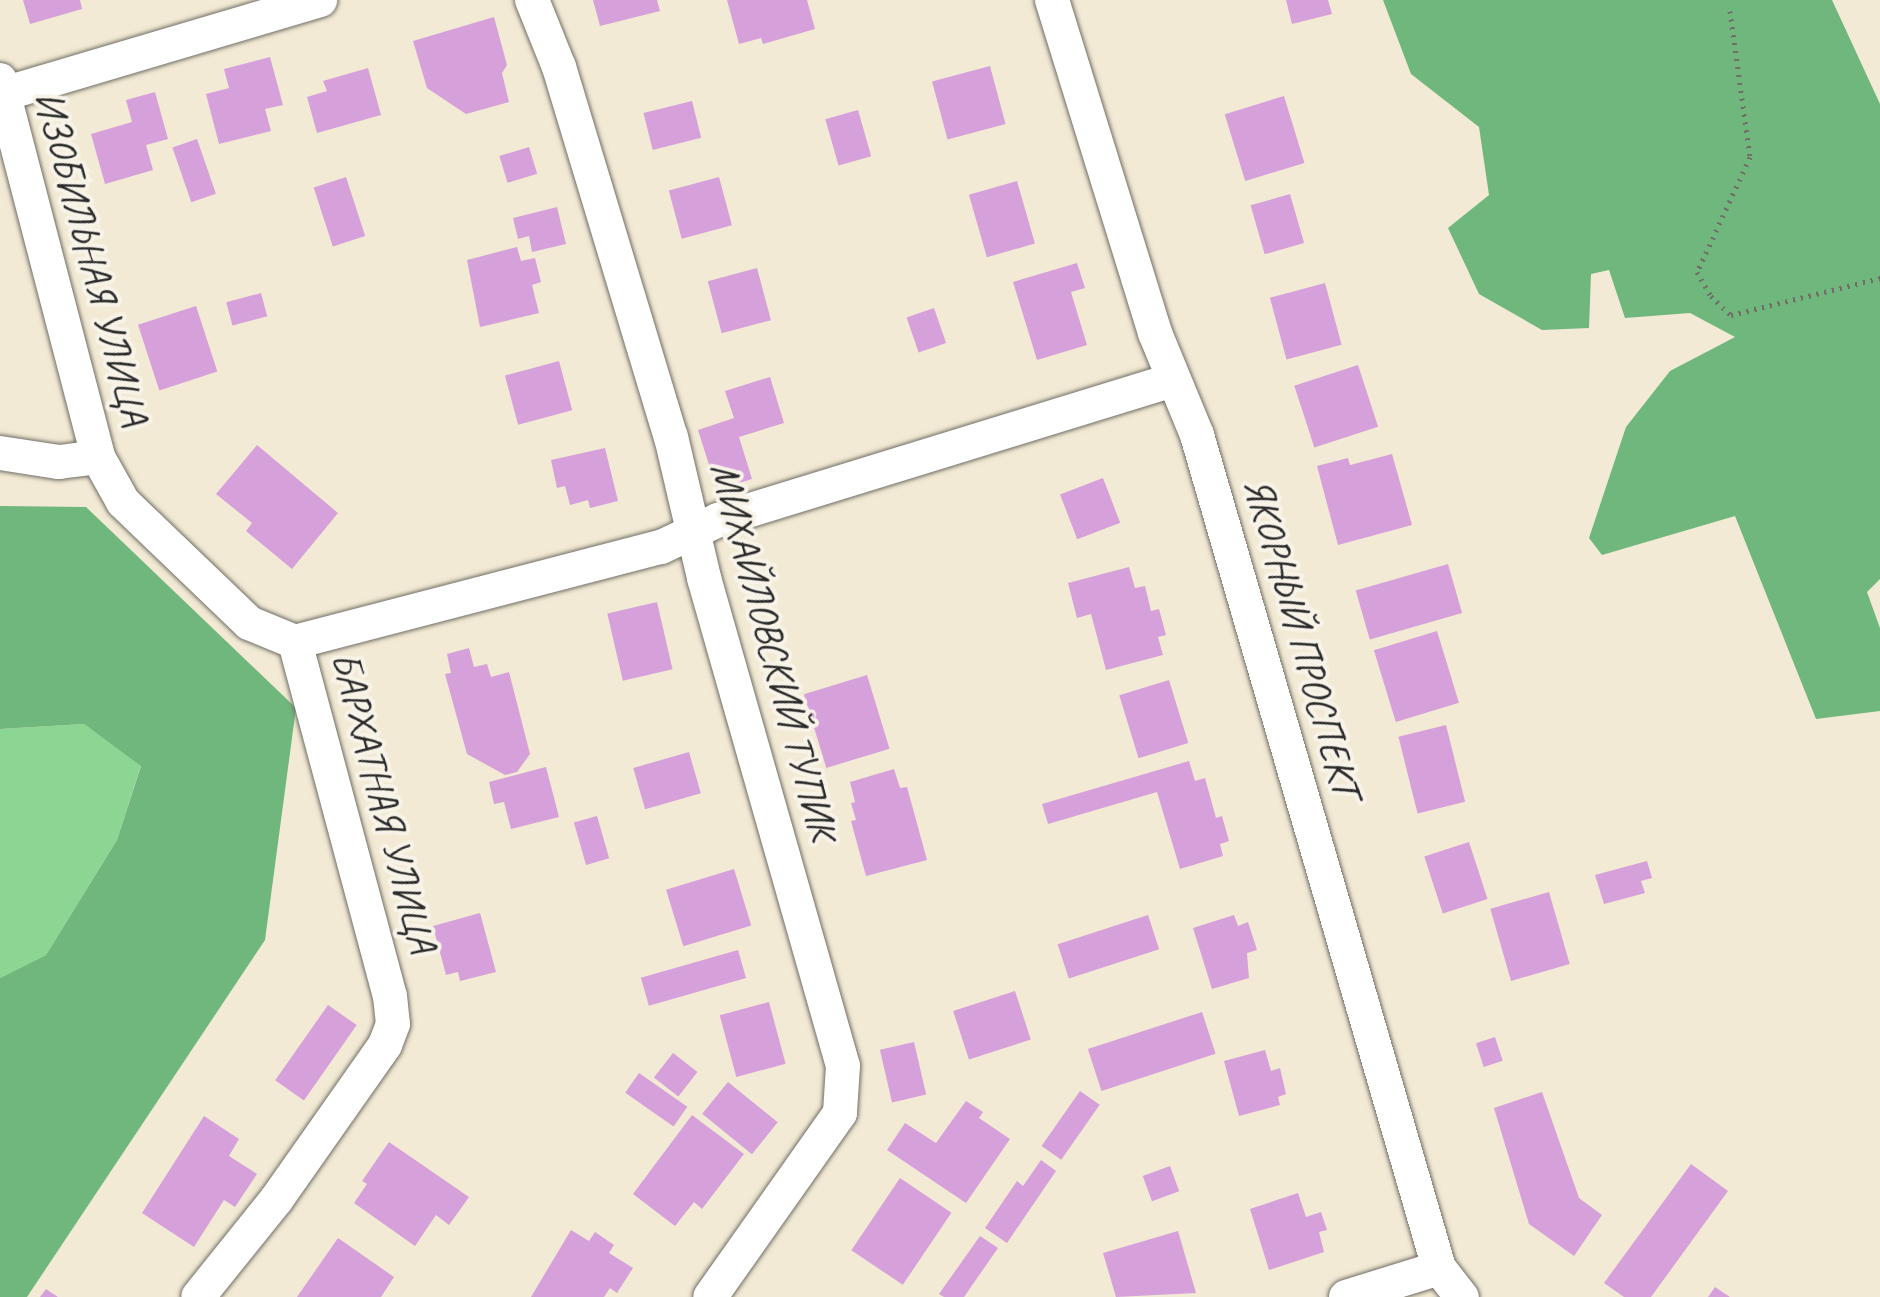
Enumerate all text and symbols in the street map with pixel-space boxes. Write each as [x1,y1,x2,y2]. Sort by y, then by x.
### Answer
street label: ИЗОБИЛЬНАЯ УЛИЦА [25,87,159,429]
street label: МИХАЙЛОВСКИЙ ТУПИК [700,457,848,845]
street label: ЯКОРНЫЙ ПРОСПЕКТ [1233,472,1371,802]
street label: БАРХАТНАЯ УЛИЦА [321,647,447,957]

